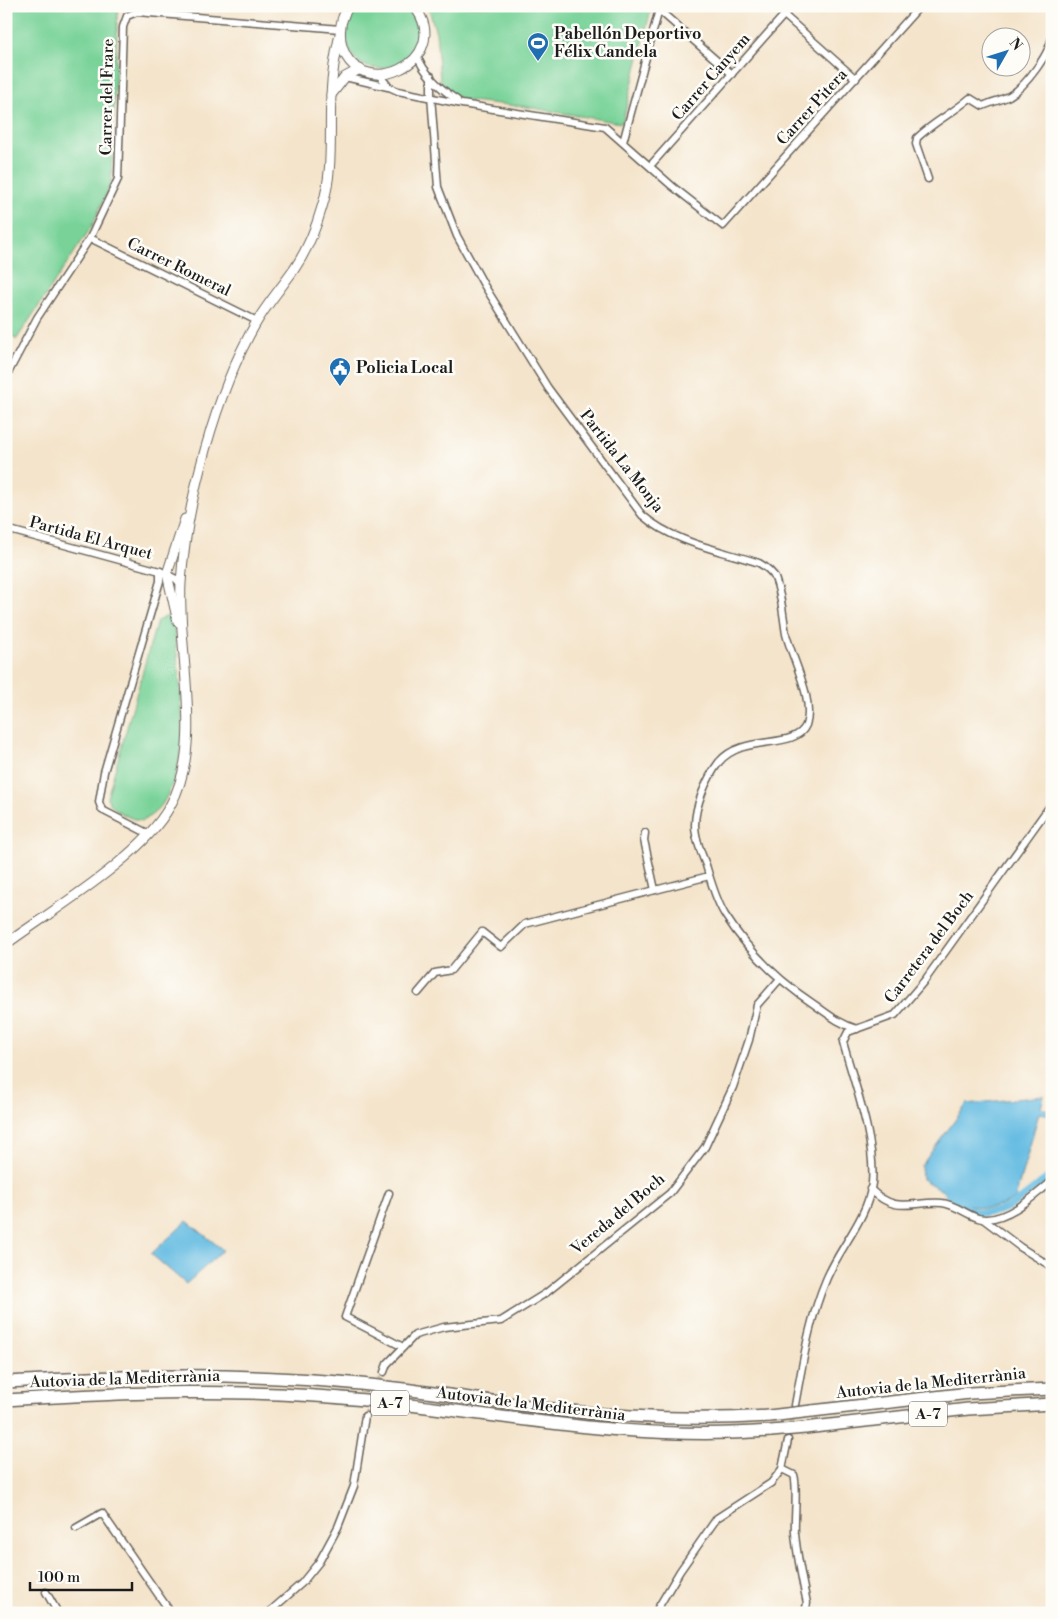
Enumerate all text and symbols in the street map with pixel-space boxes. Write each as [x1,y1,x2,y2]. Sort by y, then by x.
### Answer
place label: Pabellón Deportivo Félix Candela [554,24,701,62]
north arrow [980,28,1030,78]
street label: Carrer Canyem [668,29,754,125]
sports icon: Pabellón Deportivo Félix Candela [526,31,550,62]
text: N [1005,34,1026,54]
street label: Carrer del Frare [96,38,118,156]
street label: Carrer Pitera [772,64,852,149]
street label: Carrer Romeral [124,233,234,301]
public building icon: Policia Local [328,356,352,387]
place label: Policia Local [356,358,454,378]
street label: Partida La Monja [576,406,669,517]
street label: Partida El Arquet [27,512,155,564]
street label: Carretera del Boch [880,886,978,1007]
street label: Vereda del Boch [566,1169,669,1260]
street label: Autovia de la Mediterrània [834,1363,1028,1403]
street label: Autovia de la Mediterrània [28,1366,221,1392]
street label: Autovia de la Mediterrània [434,1382,628,1426]
road number: A-7 [371,1390,409,1416]
road number: A-7 [909,1402,947,1426]
scale bar [30,1559,132,1591]
text: 100 m [38,1568,80,1587]

